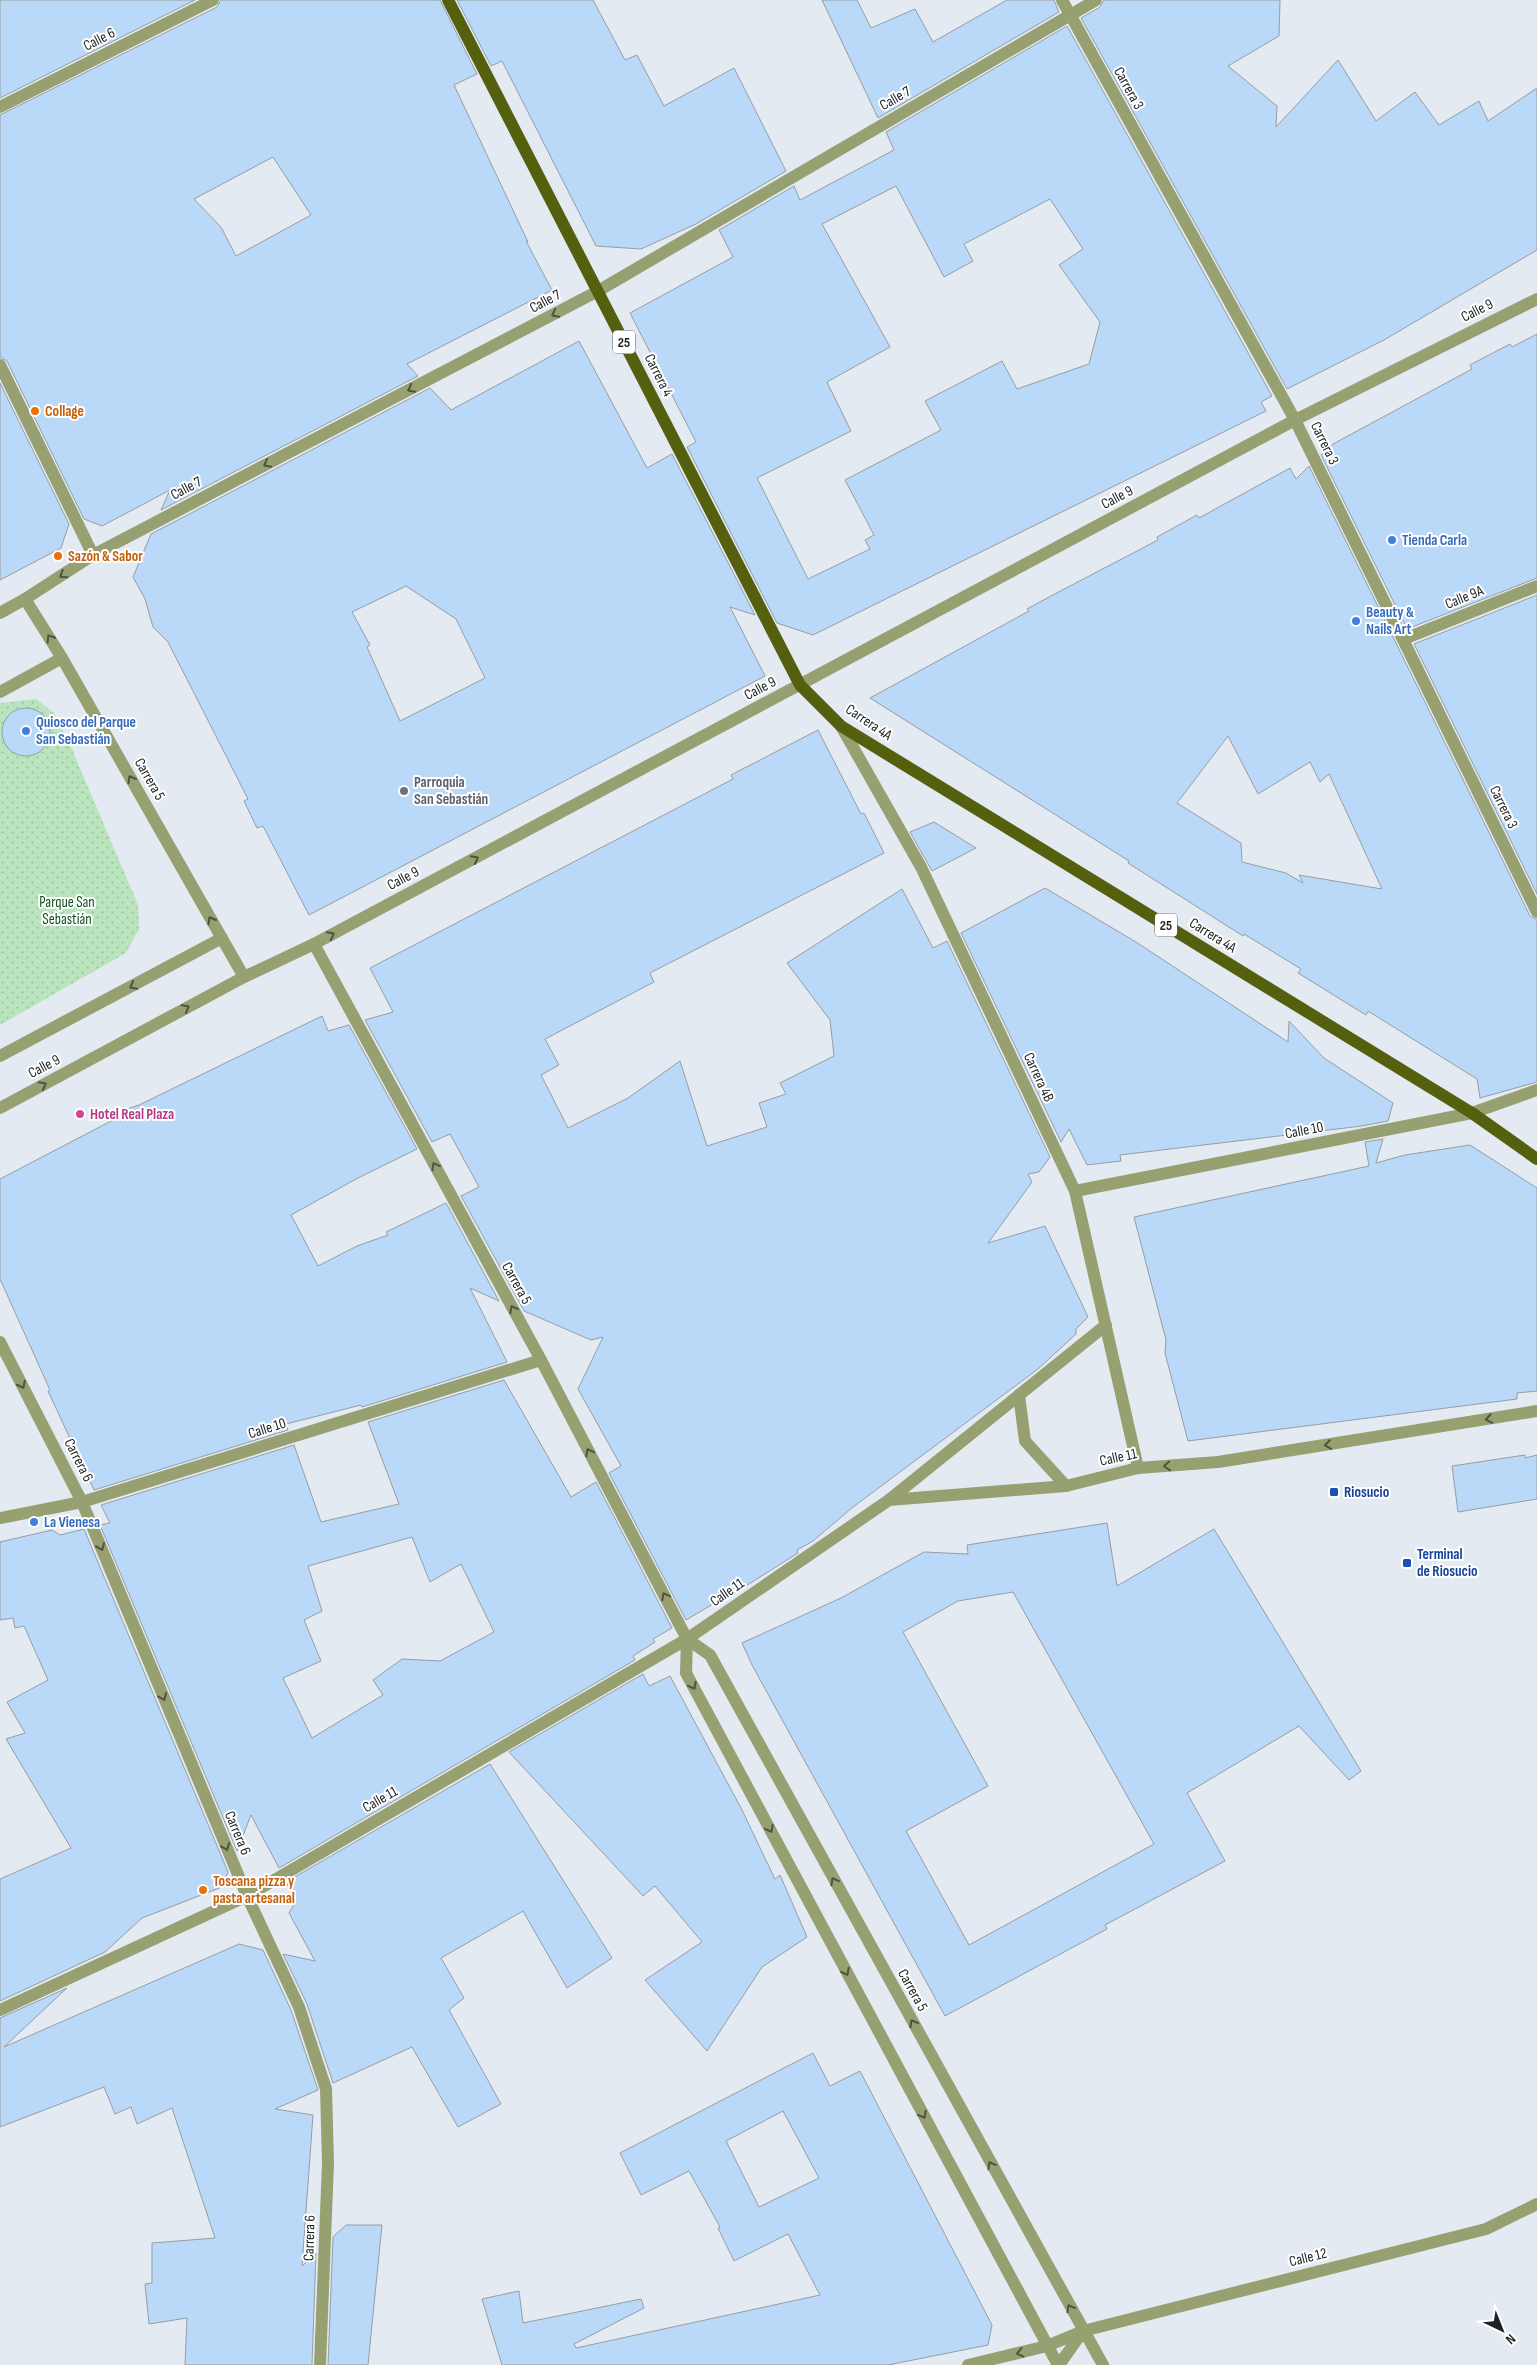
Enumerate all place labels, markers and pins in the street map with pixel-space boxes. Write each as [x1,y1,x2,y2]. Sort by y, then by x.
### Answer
place label: Collage [45,402,84,421]
marker: Collage [29,405,41,417]
place label: Tienda Carla [1402,531,1467,550]
marker: Tienda Carla [1386,534,1398,546]
place label: Sazón & Sabor [68,547,143,566]
marker: Sazón & Sabor [52,550,64,562]
place label: Beauty & Nails Art [1366,603,1414,639]
marker: Beauty & Nails Art [1350,615,1362,627]
place label: Quiosco del Parque San Sebastián [36,713,136,749]
marker: Quiosco del Parque San Sebastián [20,725,32,737]
place label: Parroquia San Sebastián [414,773,488,809]
marker: Parroquia San Sebastián [398,785,410,797]
place label: Hotel Real Plaza [90,1105,174,1124]
marker: Hotel Real Plaza [74,1108,86,1120]
place label: Riosucio [1344,1483,1389,1502]
marker: Riosucio [1328,1486,1340,1498]
place label: La Vienesa [44,1513,100,1532]
marker: La Vienesa [28,1516,40,1528]
place label: Terminal de Riosucio [1417,1545,1477,1581]
marker: Terminal de Riosucio [1401,1557,1413,1569]
place label: Toscana pizza y pasta artesanal [213,1872,295,1908]
marker: Toscana pizza y pasta artesanal [197,1884,209,1896]

